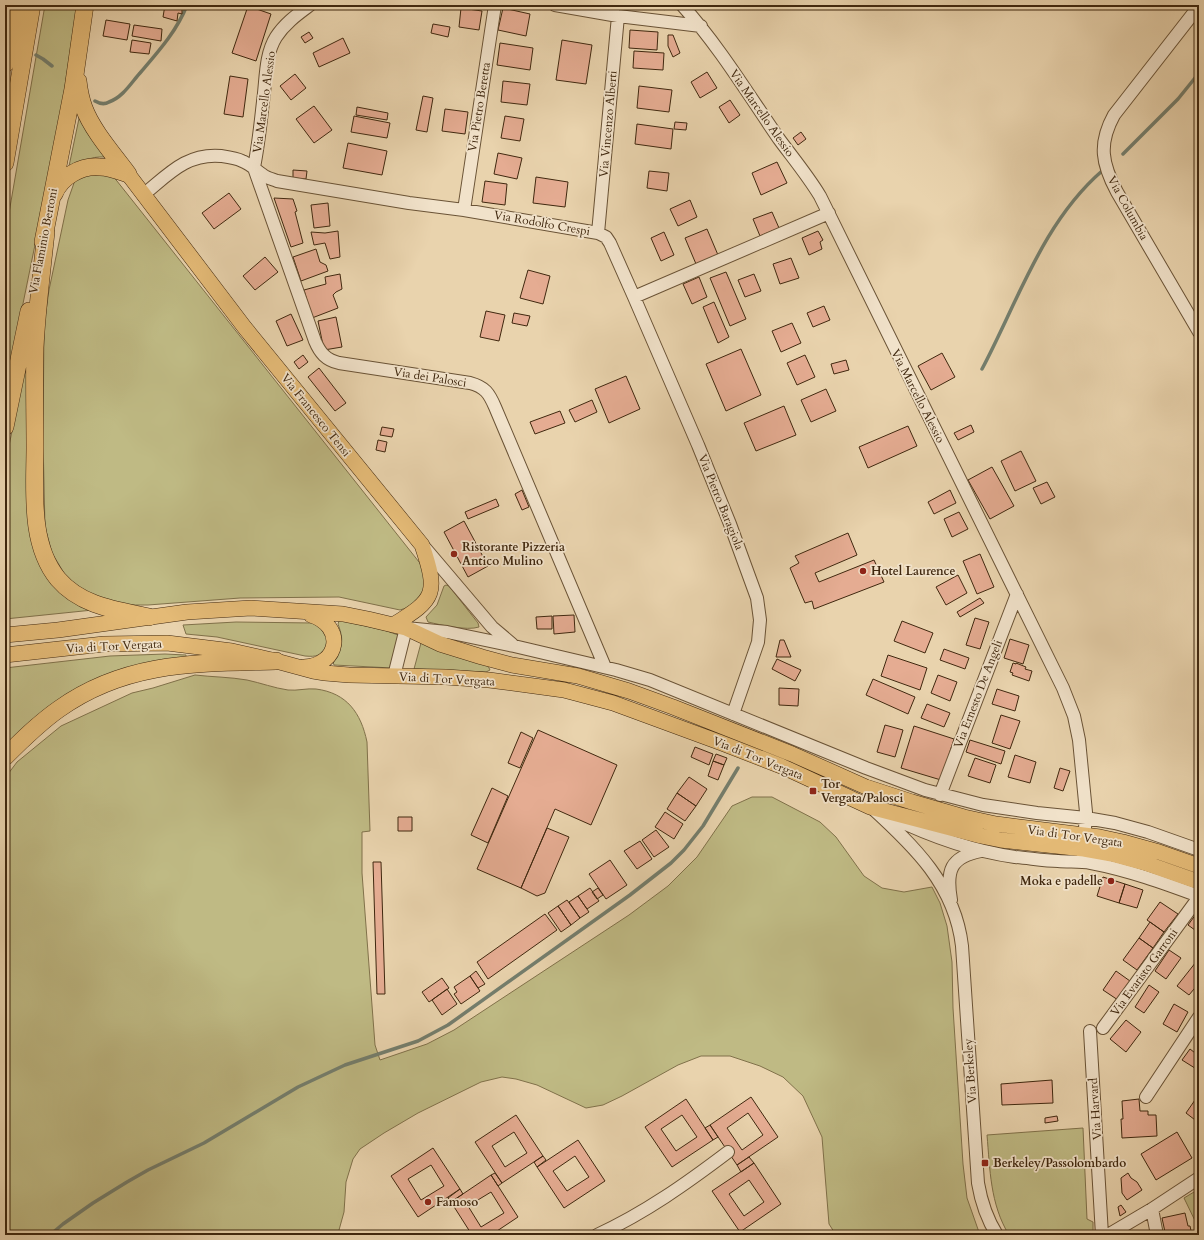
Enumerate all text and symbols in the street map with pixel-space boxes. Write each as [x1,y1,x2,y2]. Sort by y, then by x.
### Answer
street label: Via Marcello Alessio [249,49,279,154]
street label: Via Pietro Beretta [464,60,494,153]
street label: Via Marcello Alessio [726,66,798,160]
street label: Via Vincenzo Alberti [595,69,621,178]
street label: Via Columbia [1104,173,1153,244]
street label: Via Flaminio Bertoni [25,186,61,295]
street label: Via Rodolfo Crespi [493,207,592,239]
street label: Via Marcello Alessio [887,346,949,446]
street label: Via dei Palosci [392,363,468,391]
street label: Via Francesco Tensi [278,370,355,460]
street label: Via Pietro Baragiola [694,452,748,553]
place label: Ristorante Pizzeria Antico Mulino [462,539,565,569]
marker: Ristorante Pizzeria Antico Mulino [449,549,459,559]
place label: Hotel Laurence [871,563,955,579]
marker: Hotel Laurence [858,566,868,576]
street label: Via di Tor Vergata [66,635,163,657]
street label: Via Ernesto De Angeli [950,637,1006,750]
street label: Via di Tor Vergata [399,668,496,690]
street label: Via di Tor Vergata [710,733,806,784]
place label: Tor Vergata/Palosci [821,776,903,806]
marker: Tor Vergata/Palosci [808,786,818,796]
street label: Via di Tor Vergata [1026,821,1124,851]
place label: Moka e padelle [1020,873,1103,889]
marker: Moka e padelle [1106,876,1116,886]
street label: Via Evaristo Garroni [1107,924,1182,1019]
street label: Via Berkeley [960,1037,980,1104]
street label: Via Harvard [1085,1077,1105,1141]
place label: Berkeley/Passolombardo [993,1155,1126,1171]
marker: Berkeley/Passolombardo [980,1158,990,1168]
place label: Famoso [436,1194,478,1210]
marker: Famoso [423,1197,433,1207]

